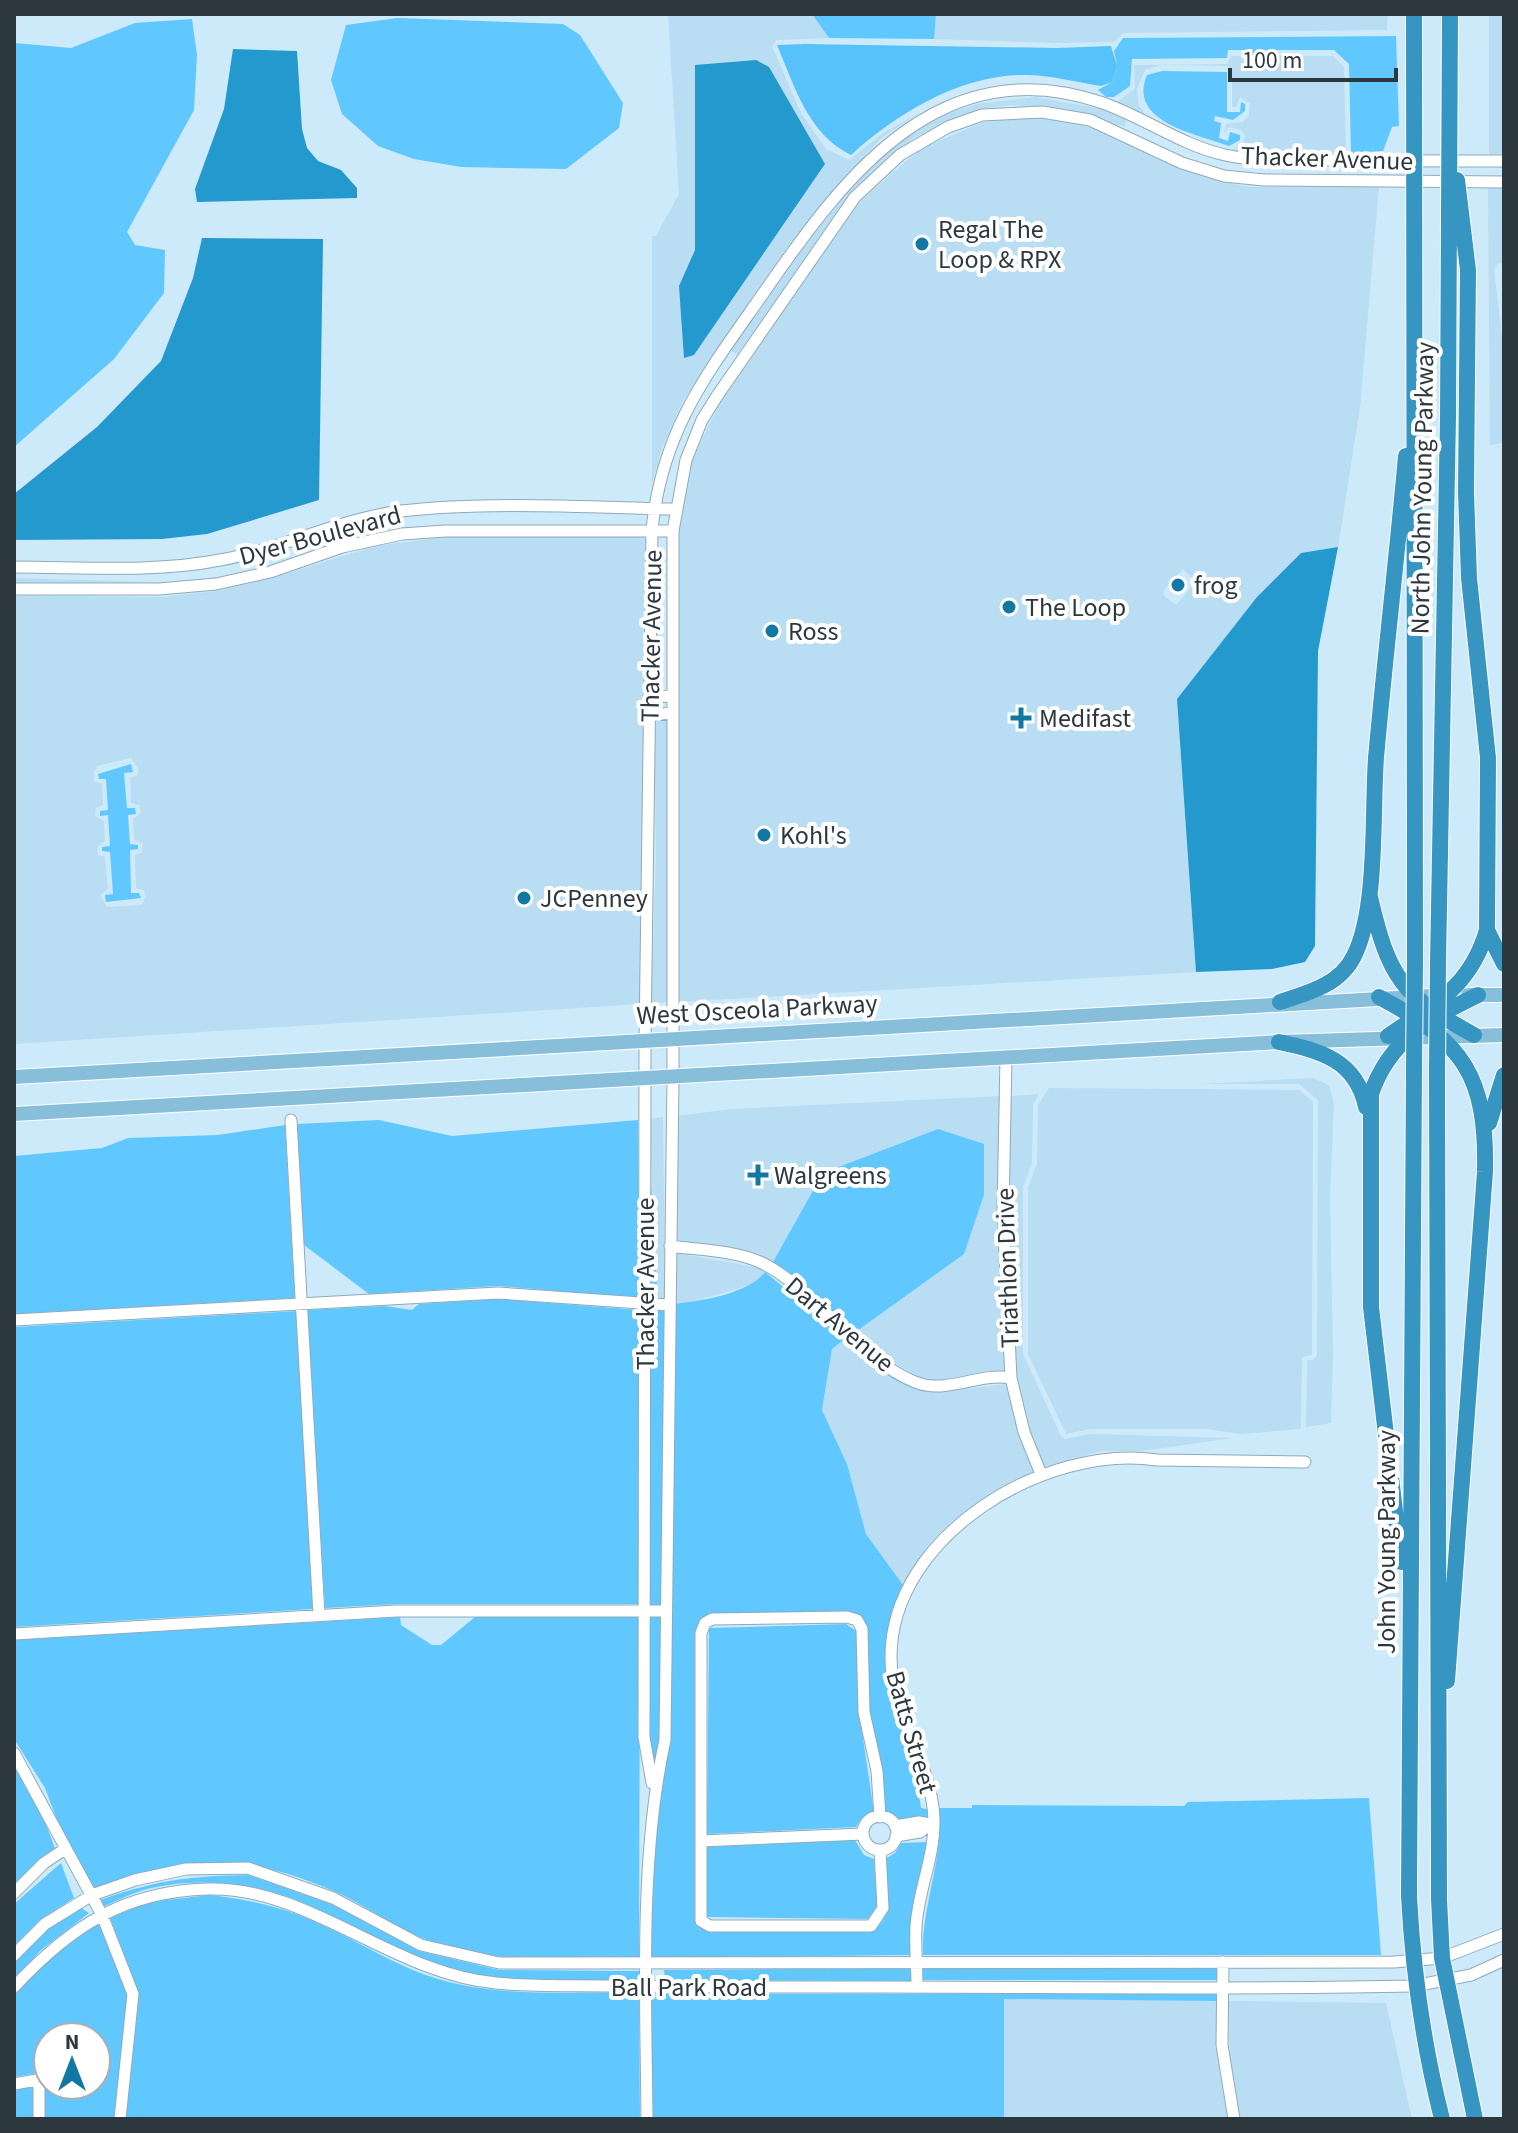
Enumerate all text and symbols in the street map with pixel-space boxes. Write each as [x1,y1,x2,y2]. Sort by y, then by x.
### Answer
scale bar [1230,32,1396,82]
text: 100 m [1242,43,1302,78]
street label: Thacker Avenue [1240,137,1414,180]
place label: Regal The Loop & RPX [938,211,1061,278]
marker: Regal The Loop & RPX [913,235,931,253]
street label: North John Young Parkway [1401,341,1444,635]
street label: Dyer Boulevard [235,496,405,575]
street label: Thacker Avenue [631,549,672,723]
place label: frog [1194,567,1238,604]
marker: frog [1169,576,1187,594]
place label: The Loop [1025,589,1126,626]
marker: The Loop [1000,598,1018,616]
place label: Ross [788,613,838,650]
marker: Ross [763,622,781,640]
place label: Medifast [1039,700,1131,737]
marker: Medifast [1010,707,1032,729]
place label: Kohl's [780,817,847,854]
marker: Kohl's [755,826,773,844]
place label: JCPenney [540,880,648,917]
marker: JCPenney [515,889,533,907]
street label: West Osceola Parkway [636,985,879,1034]
place label: Walgreens [774,1157,887,1194]
marker: Walgreens [749,1166,767,1184]
street label: Triathlon Drive [986,1187,1029,1349]
street label: Thacker Avenue [627,1198,664,1370]
street label: Dart Avenue [777,1268,902,1381]
street label: John Young Parkway [1368,1430,1405,1654]
street label: Batts Street [876,1666,947,1798]
street label: Ball Park Road [611,1969,767,2006]
north arrow [32,2021,112,2101]
text: N [65,2026,79,2058]

